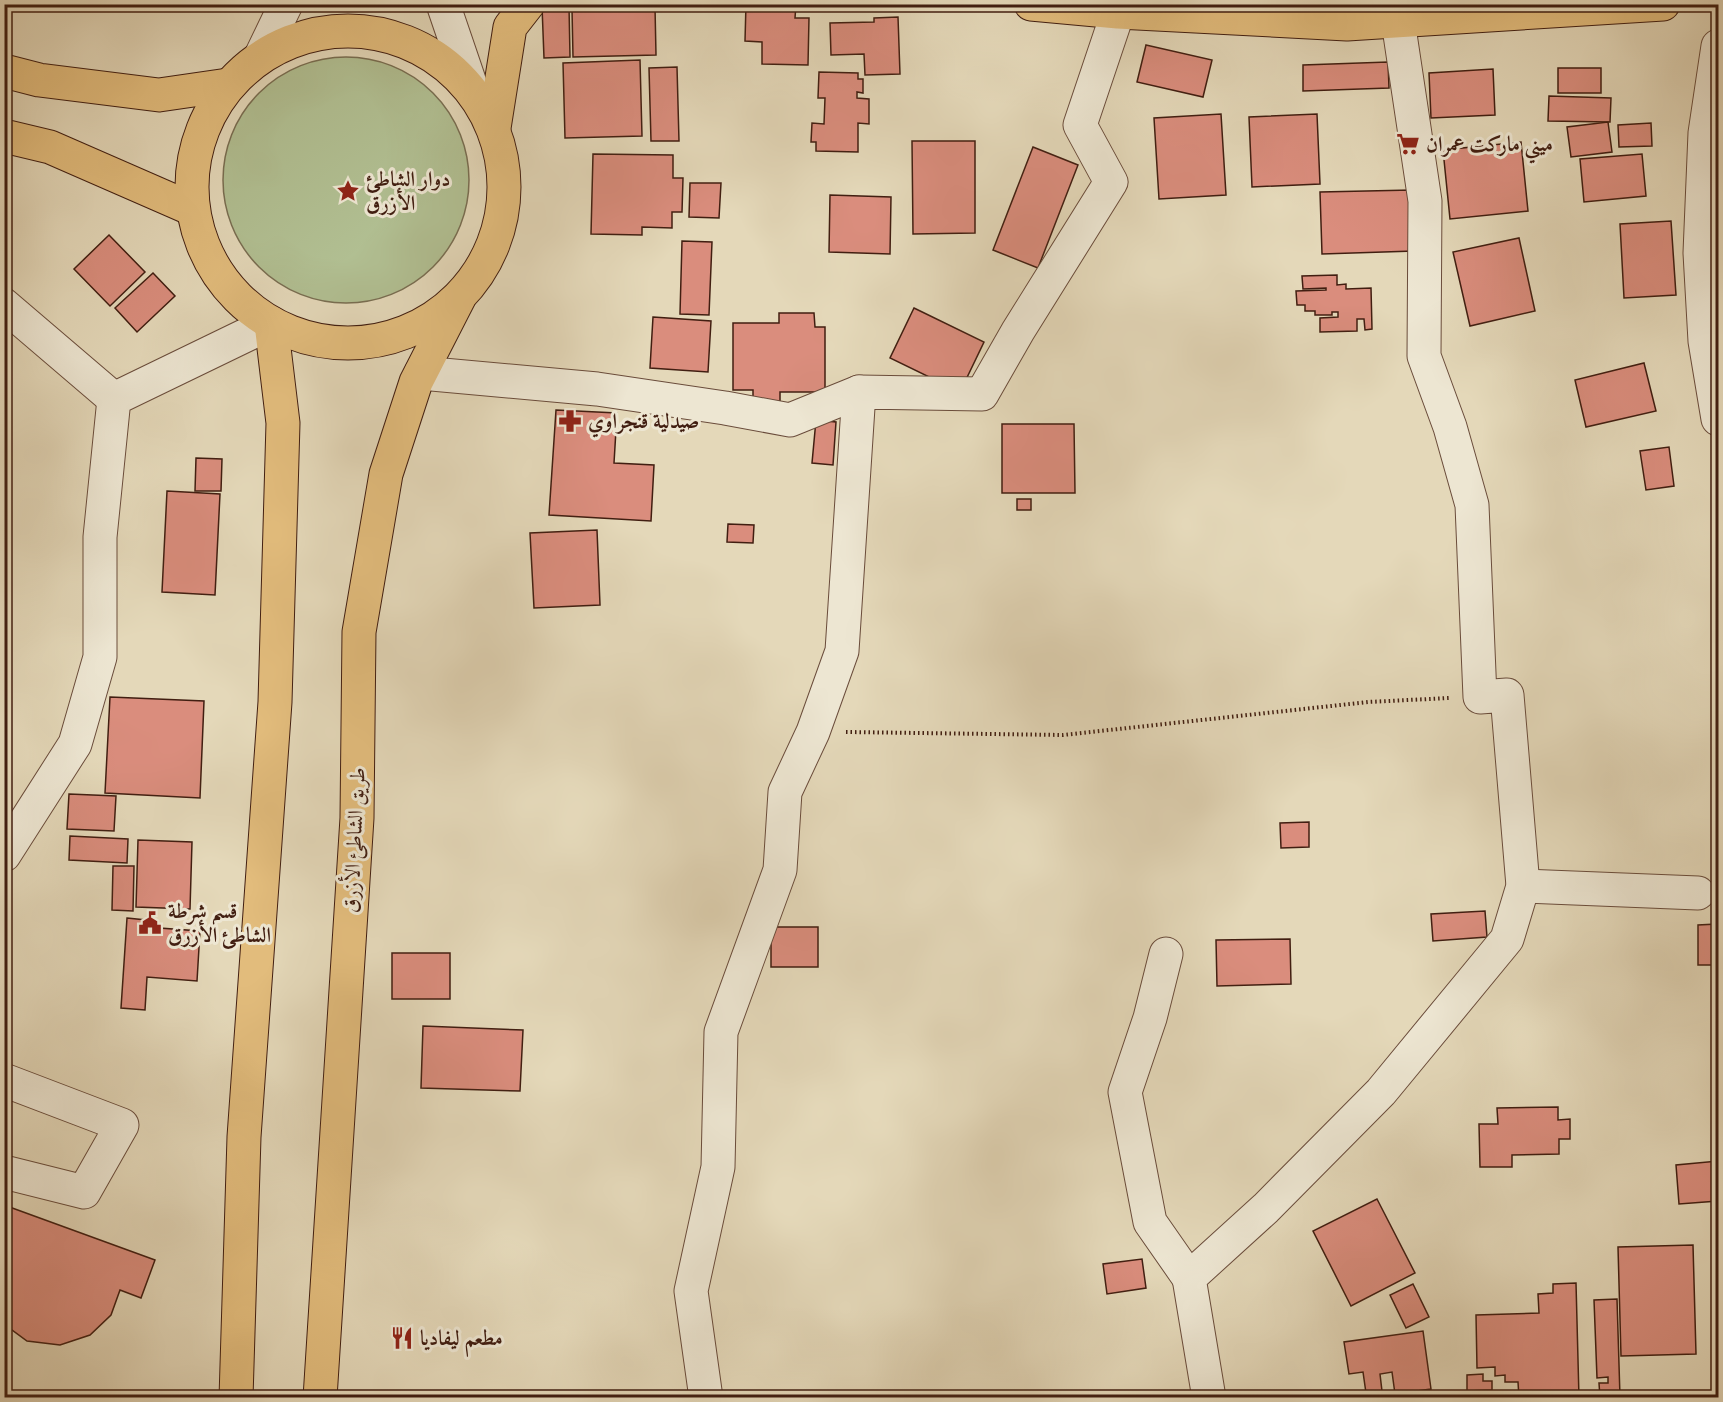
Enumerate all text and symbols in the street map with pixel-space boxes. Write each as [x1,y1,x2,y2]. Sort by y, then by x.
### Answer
supermarket icon: ميني ماركت عمران [1395,131,1421,157]
place label: ميني ماركت عمران [1426,132,1553,164]
place label: دوار الشاطئ الأزرق [366,167,451,218]
place icon: دوار الشاطئ الأزرق [335,178,361,204]
pharmacy icon: صيدلية قنجراوي [557,408,583,434]
place label: صيدلية قنجراوي [588,409,699,438]
street label: طريق الشاطئ الأزرق [335,766,373,914]
place label: قسم شرطة الشاطئ الأزرق [168,899,271,950]
public building icon: قسم شرطة الشاطئ الأزرق [137,910,163,936]
restaurant icon: مطعم ليفاديا [389,1325,415,1351]
place label: مطعم ليفاديا [420,1326,503,1357]

